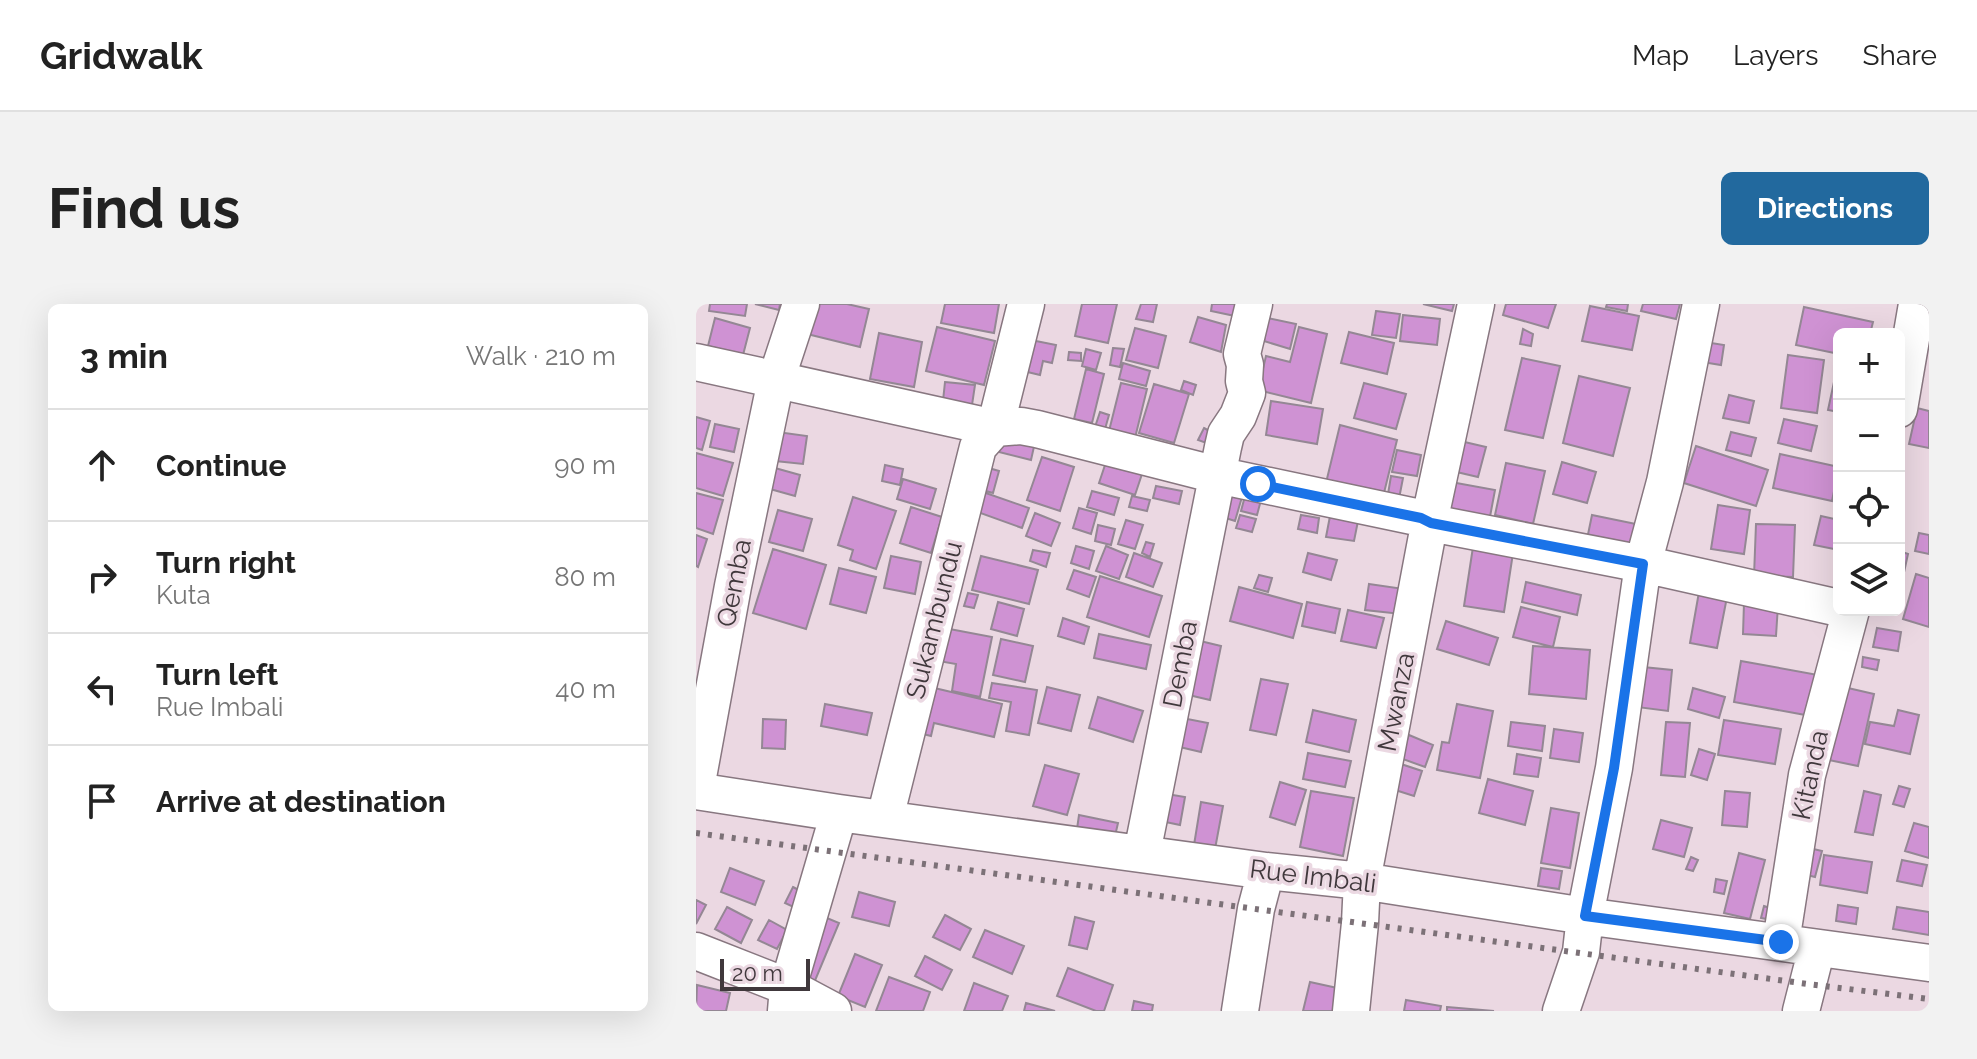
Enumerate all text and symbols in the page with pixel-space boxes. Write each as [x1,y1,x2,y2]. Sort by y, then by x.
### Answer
text: Gridwalk [40,33,203,78]
text: Map [1632,39,1689,72]
text: Layers [1733,39,1819,72]
text: Share [1863,39,1937,72]
button: Directions [1721,172,1929,245]
text: Find us [48,175,240,241]
map controls [1833,328,1905,616]
button: + [1833,328,1905,400]
text: 3 min [80,336,168,376]
text: Walk · 210 m [466,341,616,371]
button: − [1833,400,1905,472]
icon: ahead [80,443,124,487]
text: Continue [156,448,287,483]
text: 90 m [554,450,616,480]
route start [1240,466,1276,502]
button: locate [1833,472,1905,544]
street label: Qemba [711,537,757,629]
street label: Sukambundu [900,538,968,702]
button: layers [1833,544,1905,616]
text: Turn right [156,545,296,580]
icon: right [80,555,124,599]
text: 80 m [554,562,616,592]
text: Kuta [156,580,211,610]
street label: Demba [1157,618,1203,710]
street label: Mwanza [1372,650,1420,754]
text: Turn left [156,657,278,692]
icon: left [80,667,124,711]
text: 40 m [555,674,616,704]
text: Rue Imbali [156,692,283,722]
street label: Kitanda [1786,727,1834,823]
icon: arrive [80,779,124,823]
text: Arrive at destination [156,784,446,819]
street label: Rue Imbali [1248,853,1378,899]
route end [1763,924,1799,960]
scale bar [720,955,810,991]
text: 20 m [732,960,783,986]

